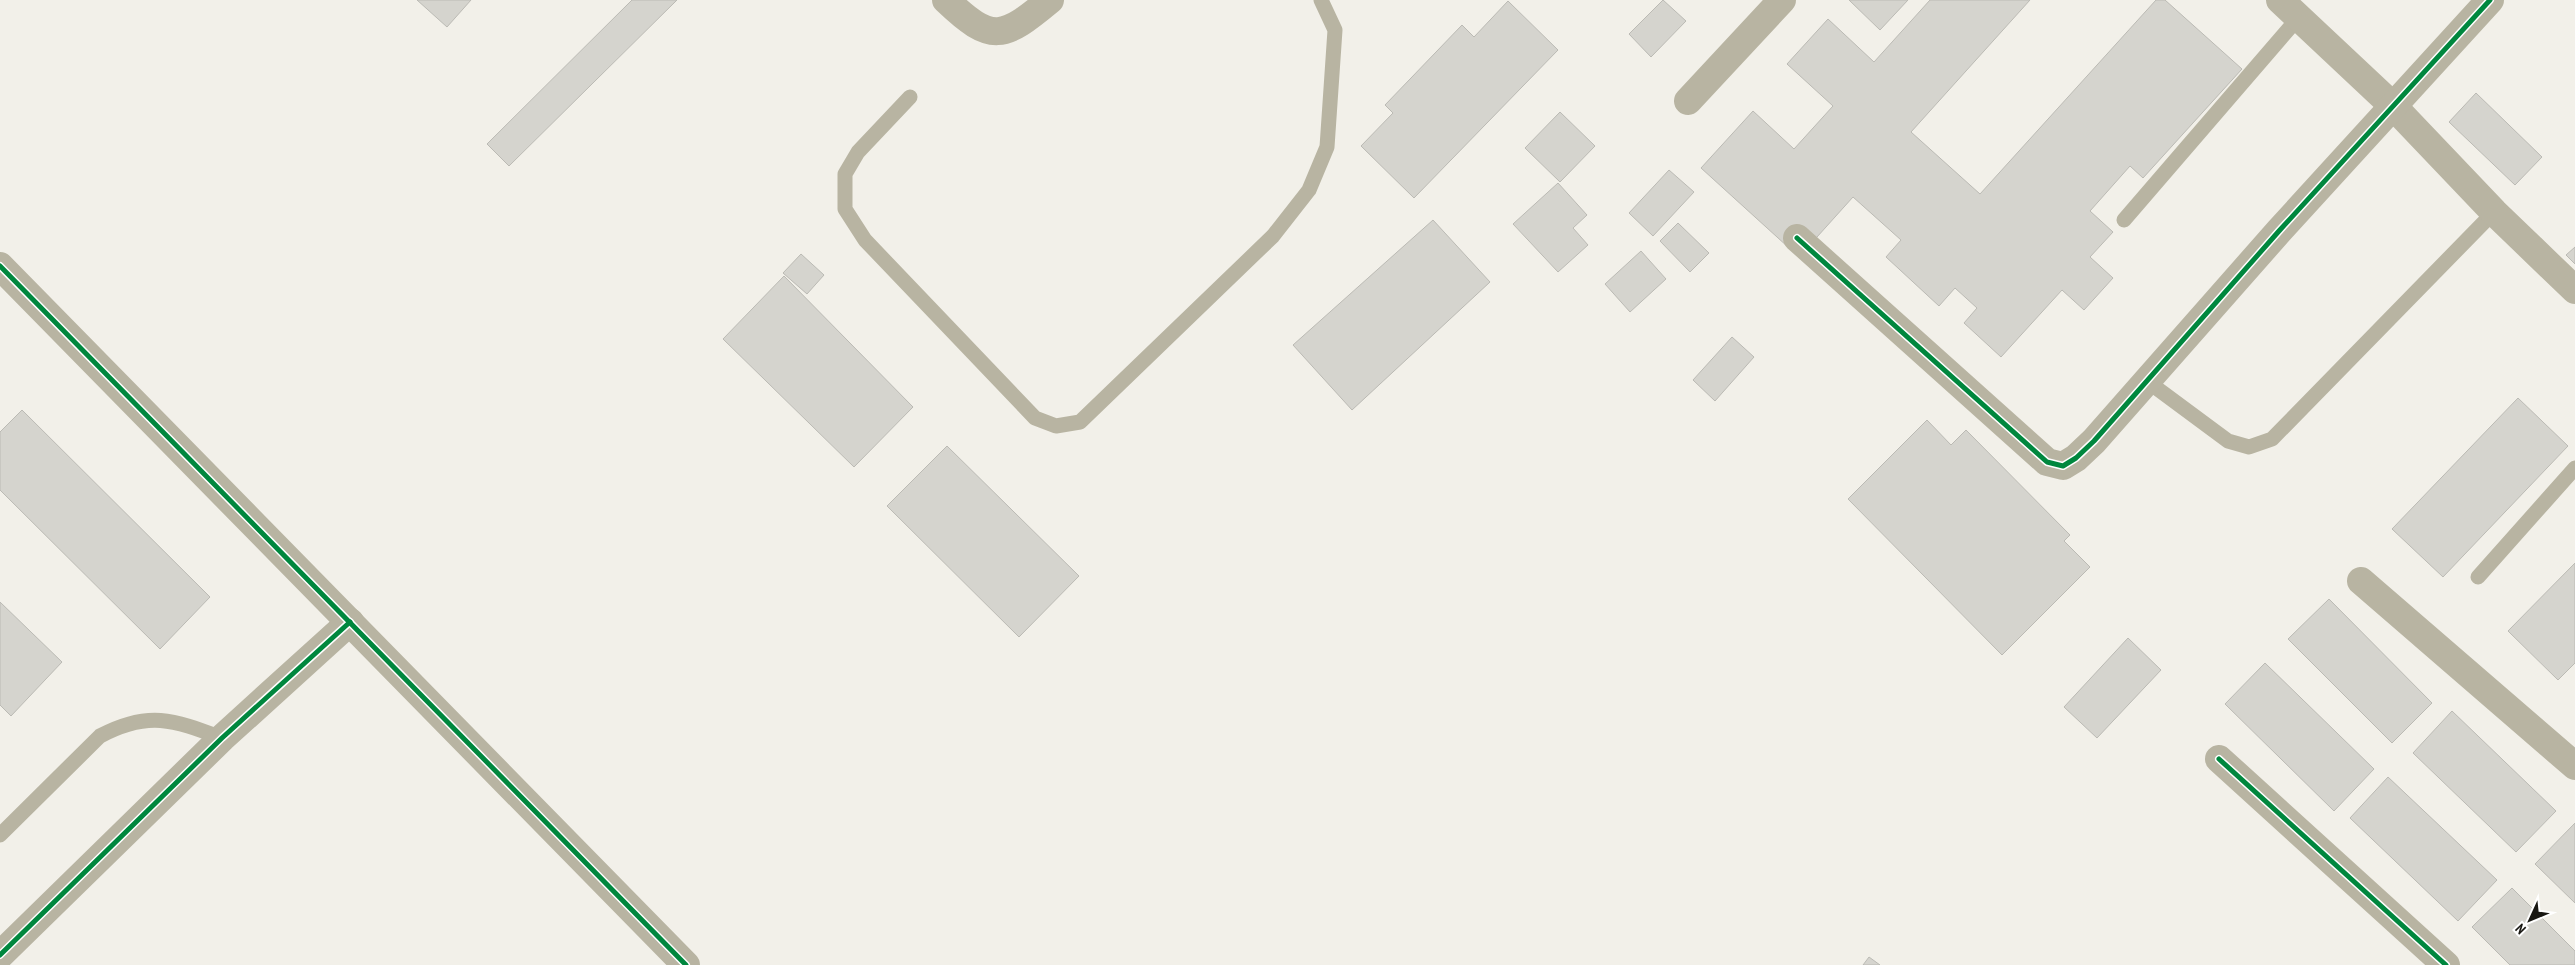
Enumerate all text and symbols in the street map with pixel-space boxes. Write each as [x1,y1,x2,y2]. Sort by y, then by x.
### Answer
north arrow [2505,895,2555,945]
text: N [2512,920,2530,938]

